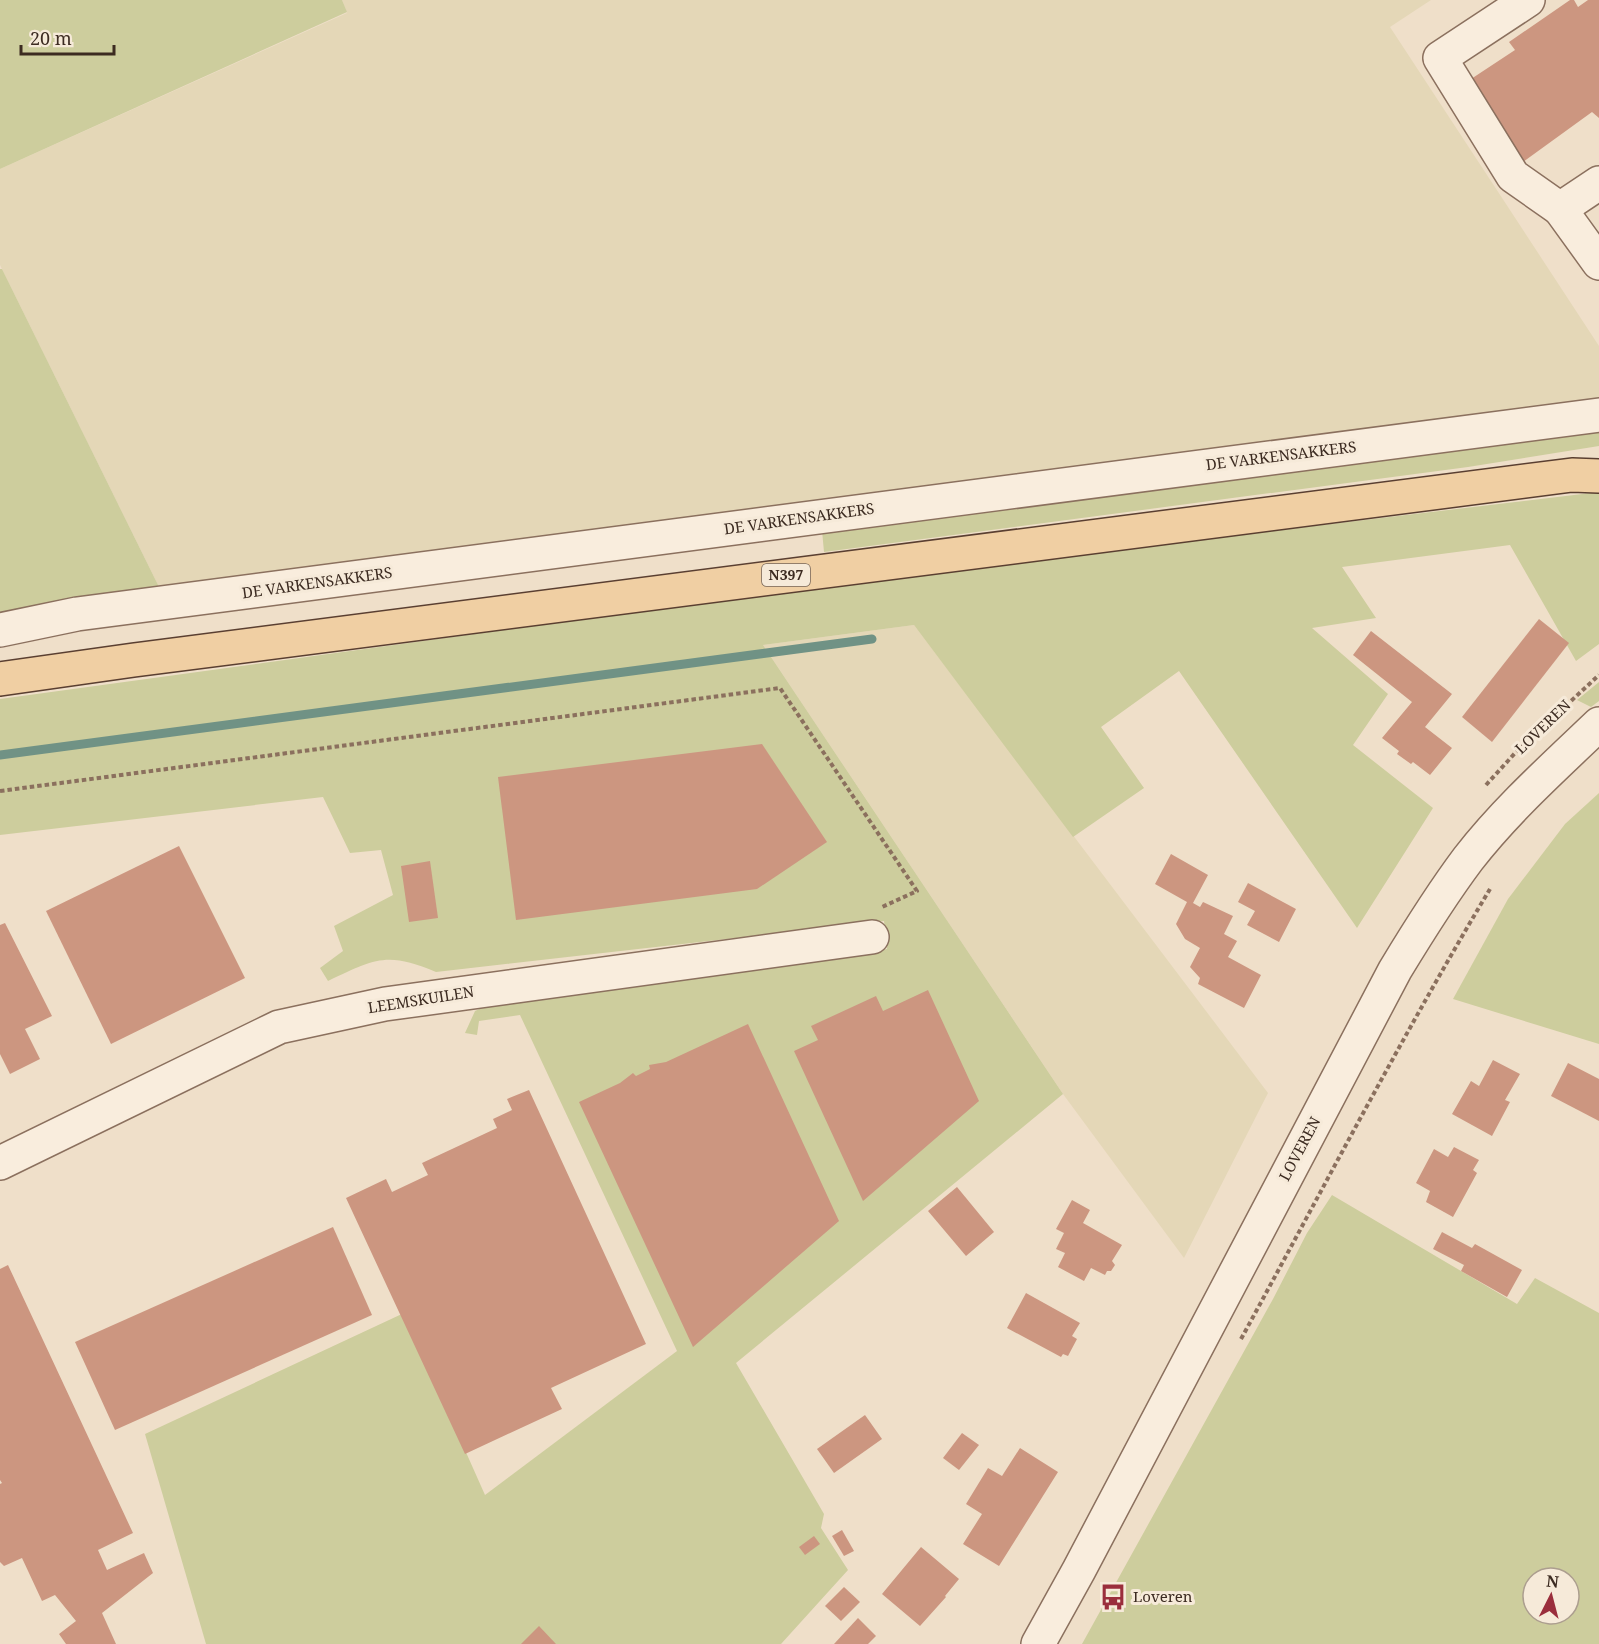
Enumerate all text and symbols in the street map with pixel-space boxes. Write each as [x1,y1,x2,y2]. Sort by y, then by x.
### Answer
scale bar [21,18,114,56]
text: 20 m [30,26,72,50]
street label: DE VARKENSAKKERS [1204,436,1357,474]
street label: DE VARKENSAKKERS [722,498,875,538]
street label: DE VARKENSAKKERS [240,562,393,602]
road number: N397 [762,564,810,586]
street label: LOVEREN [1510,694,1575,758]
street label: LEEMSKUILEN [366,981,476,1017]
street label: LOVEREN [1274,1112,1325,1184]
north arrow [1521,1566,1581,1626]
text: N [1545,1569,1560,1593]
bus stop icon: Loveren [1098,1582,1128,1612]
place label: Loveren [1133,1586,1193,1606]

